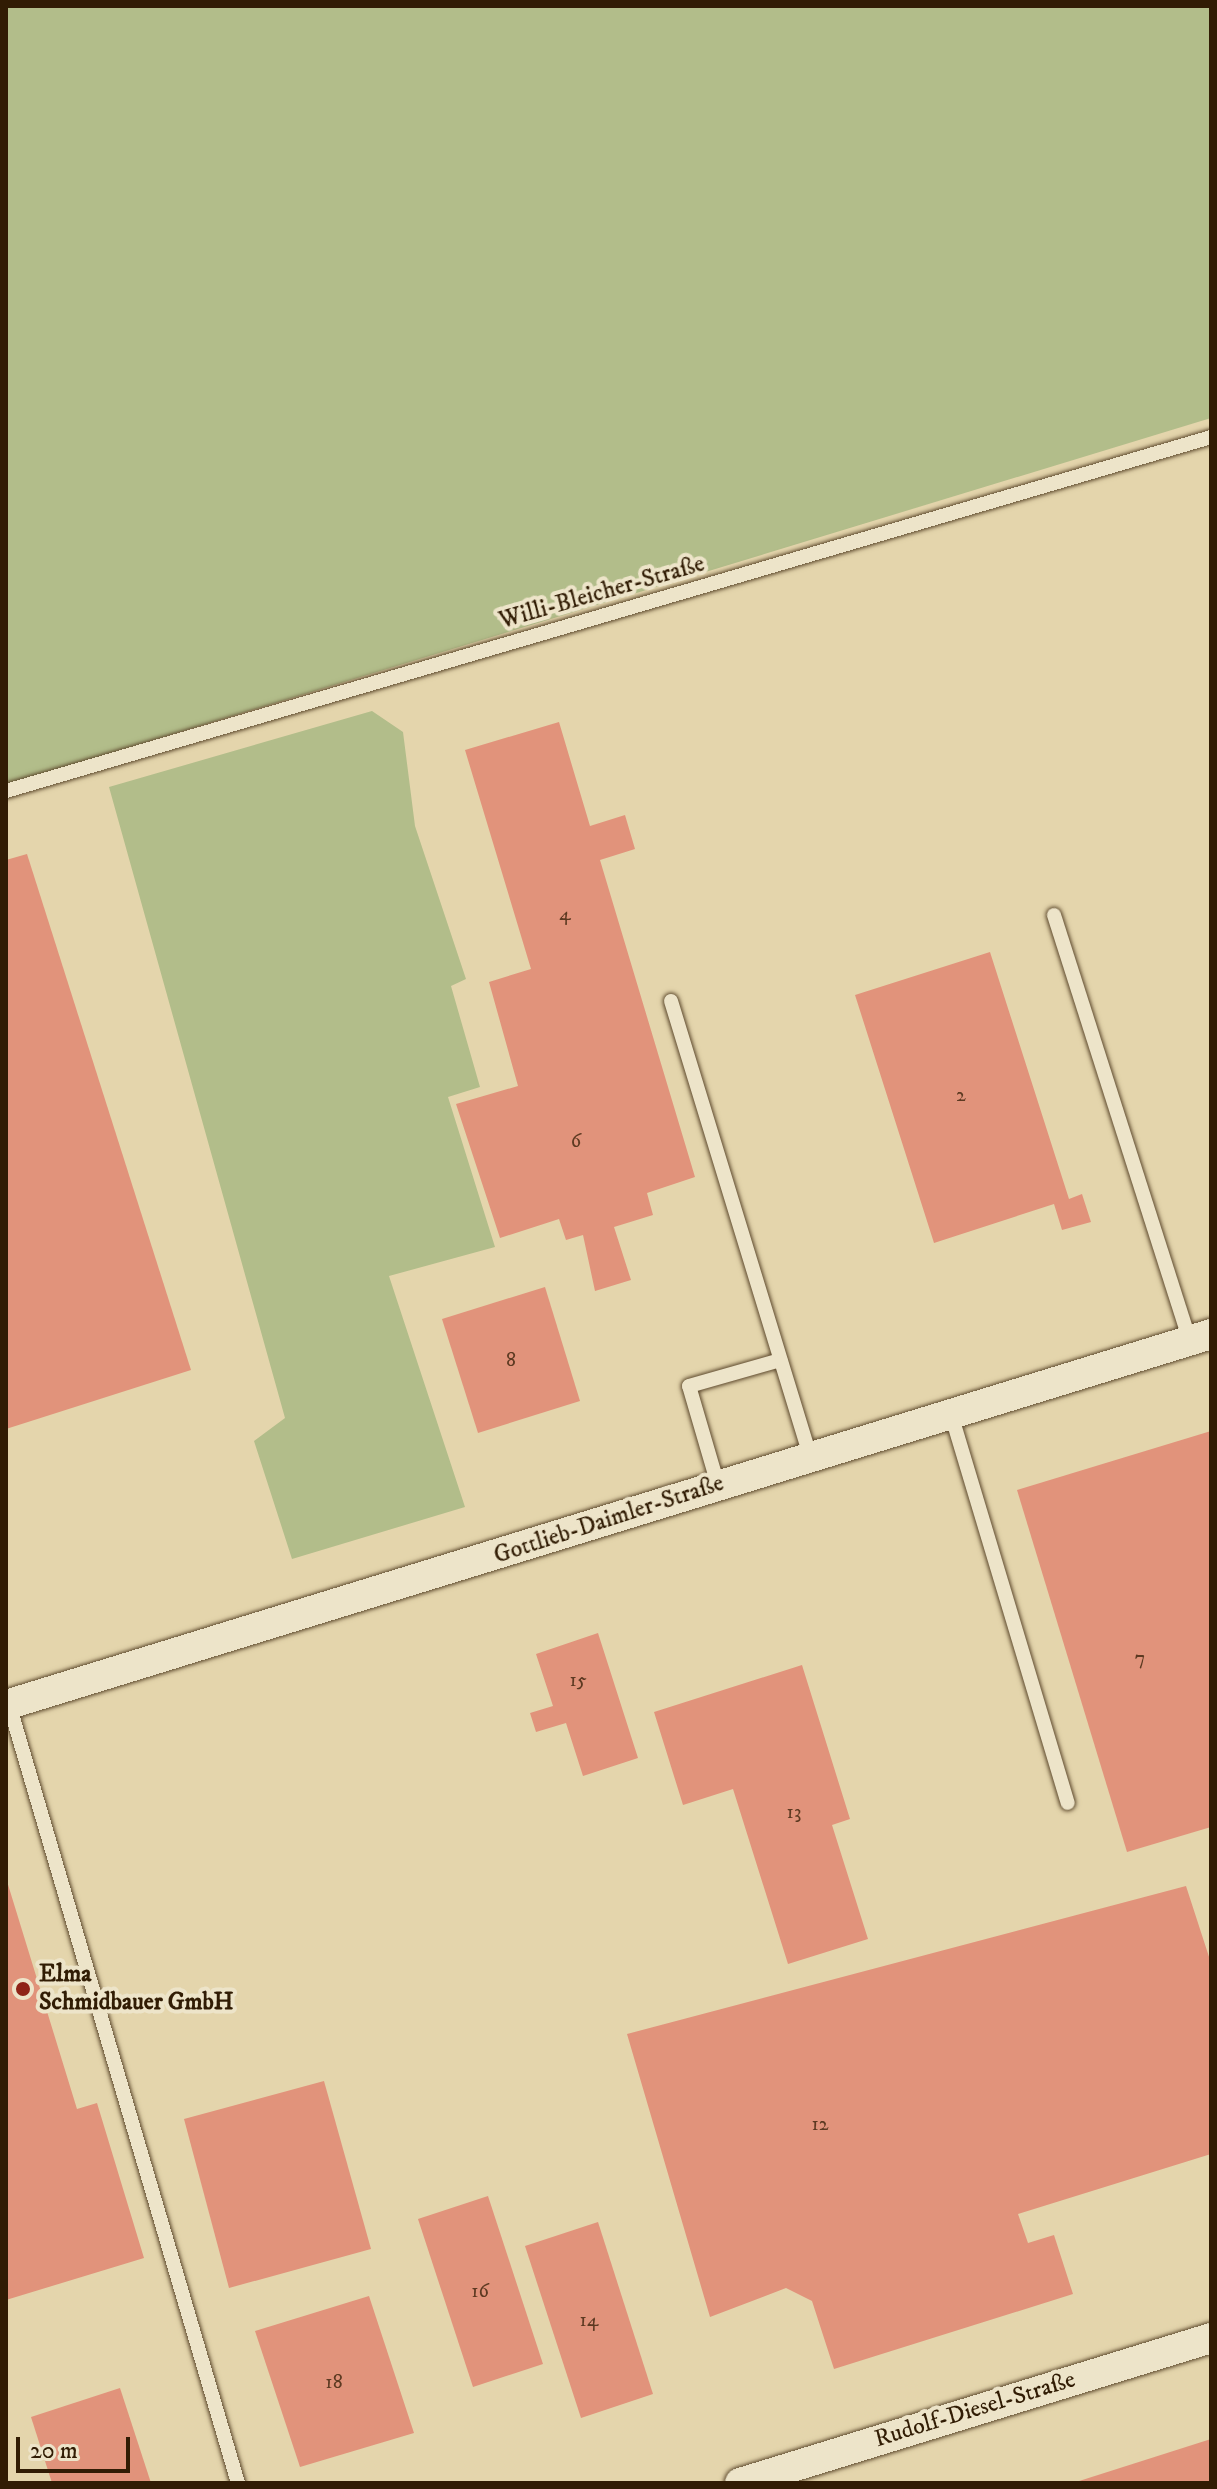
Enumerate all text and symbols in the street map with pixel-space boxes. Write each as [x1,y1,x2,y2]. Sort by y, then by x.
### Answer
street label: Willi-Bleicher-Straße [496,550,708,636]
house number: 4 [559,902,571,926]
house number: 2 [956,1083,966,1107]
house number: 6 [571,1129,581,1153]
house number: 8 [506,1348,516,1372]
street label: Gottlieb-Daimler-Straße [490,1469,728,1571]
house number: 7 [1135,1646,1145,1670]
house number: 15 [569,1668,587,1692]
house number: 13 [787,1800,801,1824]
place label: Elma Schmidbauer GmbH [39,1961,234,2017]
marker: Elma Schmidbauer GmbH [14,1980,32,1998]
house number: 12 [811,2112,829,2136]
house number: 16 [471,2279,489,2303]
house number: 14 [580,2308,598,2332]
street label: Rudolf-Diesel-Straße [871,2366,1079,2454]
house number: 18 [325,2370,343,2394]
scale bar [20,2421,134,2471]
text: 20 m [30,2436,78,2466]

